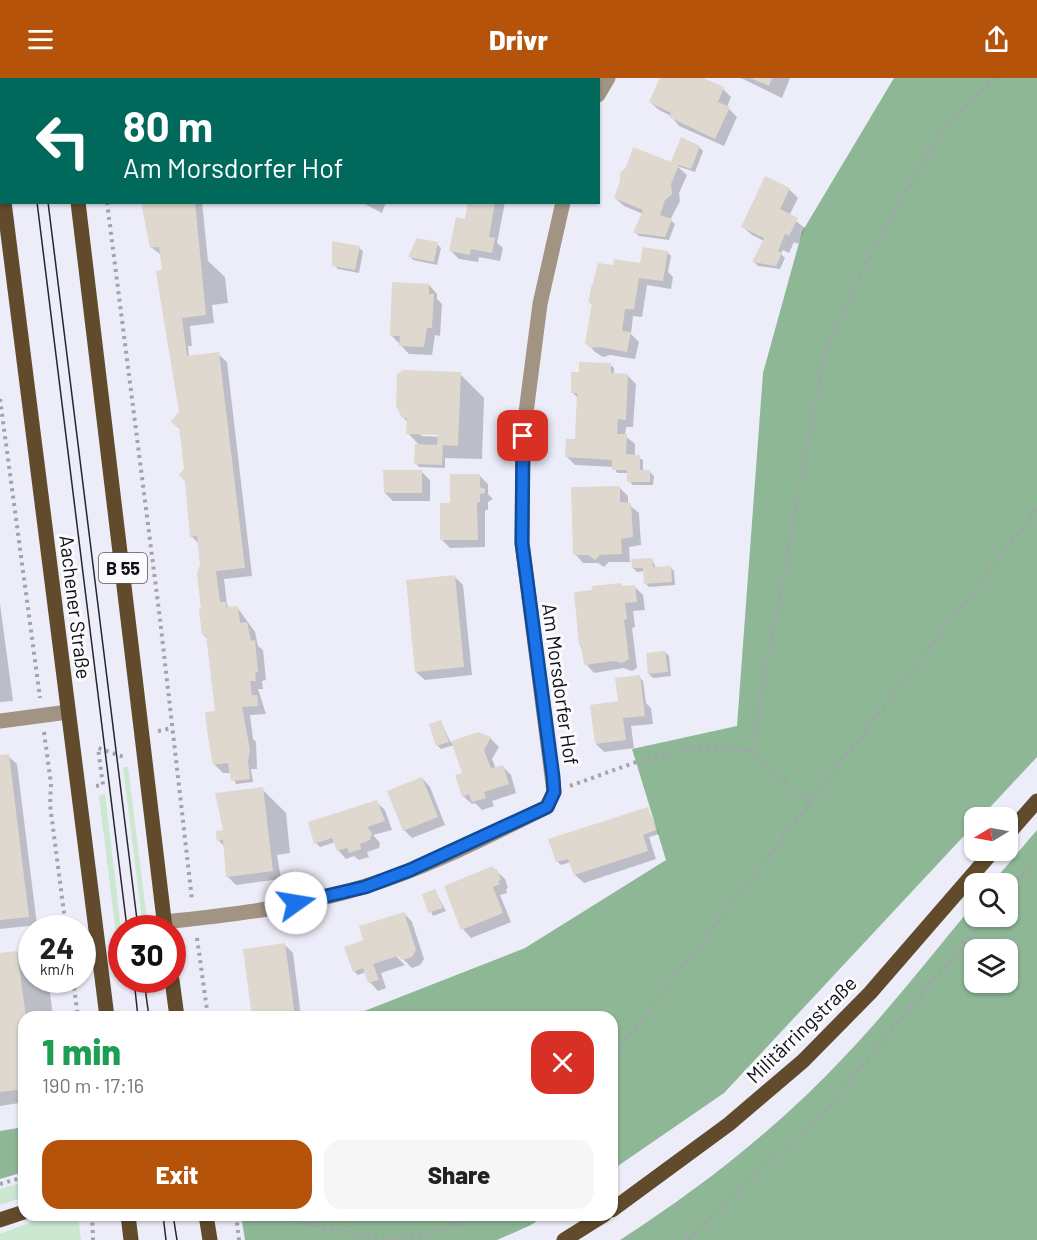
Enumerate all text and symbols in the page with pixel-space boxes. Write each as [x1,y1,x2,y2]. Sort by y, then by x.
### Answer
icon: menu [24,23,57,56]
text: Drivr [489,23,548,55]
icon: share [980,23,1013,56]
text: 80 m [123,100,213,150]
icon: left [24,102,102,180]
text: Am Morsdorfer Hof [123,151,343,183]
pin [497,410,548,461]
icon: arrive [506,419,539,452]
street label: Aachener Straße [55,534,97,680]
road number: B 55 [99,553,147,583]
street label: Am Morsdorfer Hof [538,602,584,766]
north arrow [964,807,1018,861]
map controls [964,807,1018,993]
position arrow [264,871,328,935]
button: search [964,873,1018,927]
speed limit sign: 30 [108,915,186,993]
text: 24 [40,929,74,965]
button: layers [964,939,1018,993]
text: km/h [40,960,74,978]
street label: Militärringstraße [741,970,861,1088]
text: 1 min [42,1029,121,1072]
button: close [531,1031,594,1094]
text: 190 m · 17:16 [42,1073,144,1097]
button: Exit [42,1140,312,1209]
button: Share [324,1140,594,1209]

